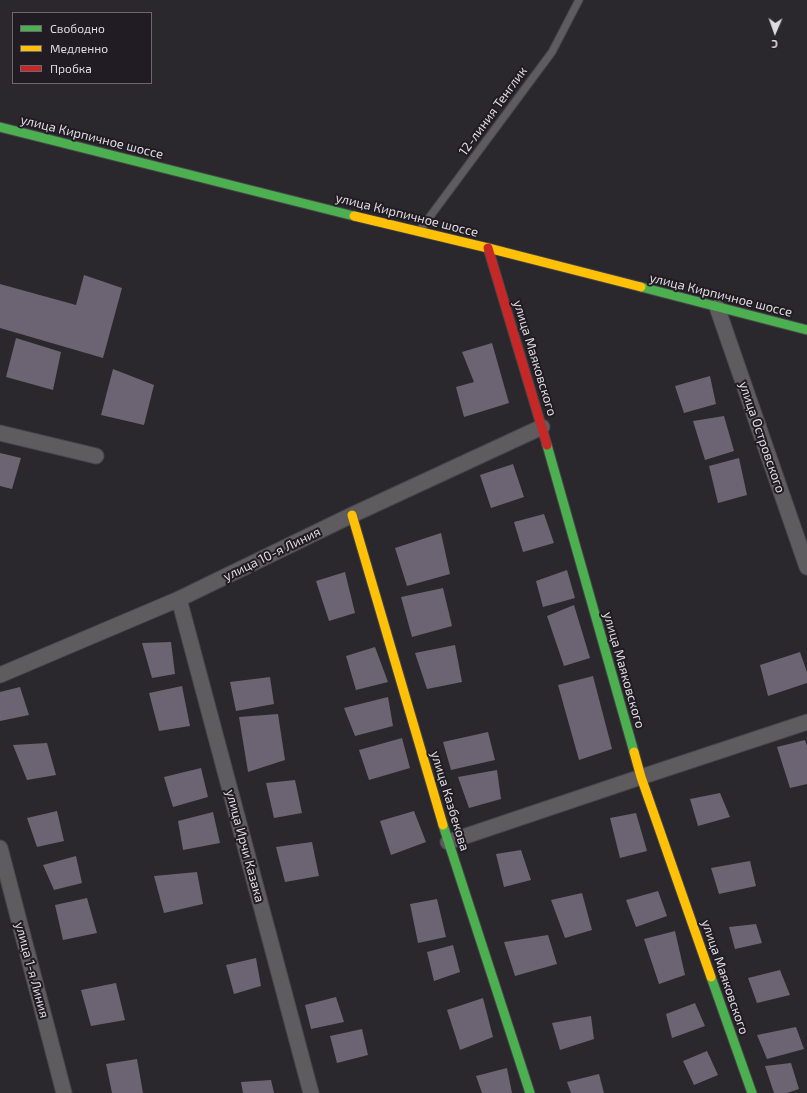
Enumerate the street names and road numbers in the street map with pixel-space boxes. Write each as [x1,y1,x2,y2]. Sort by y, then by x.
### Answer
street label: 12-линия Тенглик [455,63,531,159]
street label: улица Кирпичное шоссе [19,112,165,162]
street label: улица Кирпичное шоссе [334,190,480,240]
street label: улица Кирпичное шоссе [648,270,794,320]
street label: улица Маяковского [510,298,560,418]
street label: улица Островского [736,379,788,495]
street label: улица 10-я Линия [221,524,323,584]
street label: улица Маяковского [600,610,648,730]
street label: улица Казбекова [427,749,473,853]
street label: улица Ирчи Казака [222,788,268,904]
street label: улица Маяковского [698,918,752,1036]
street label: улица 1-я Линия [12,920,52,1020]

